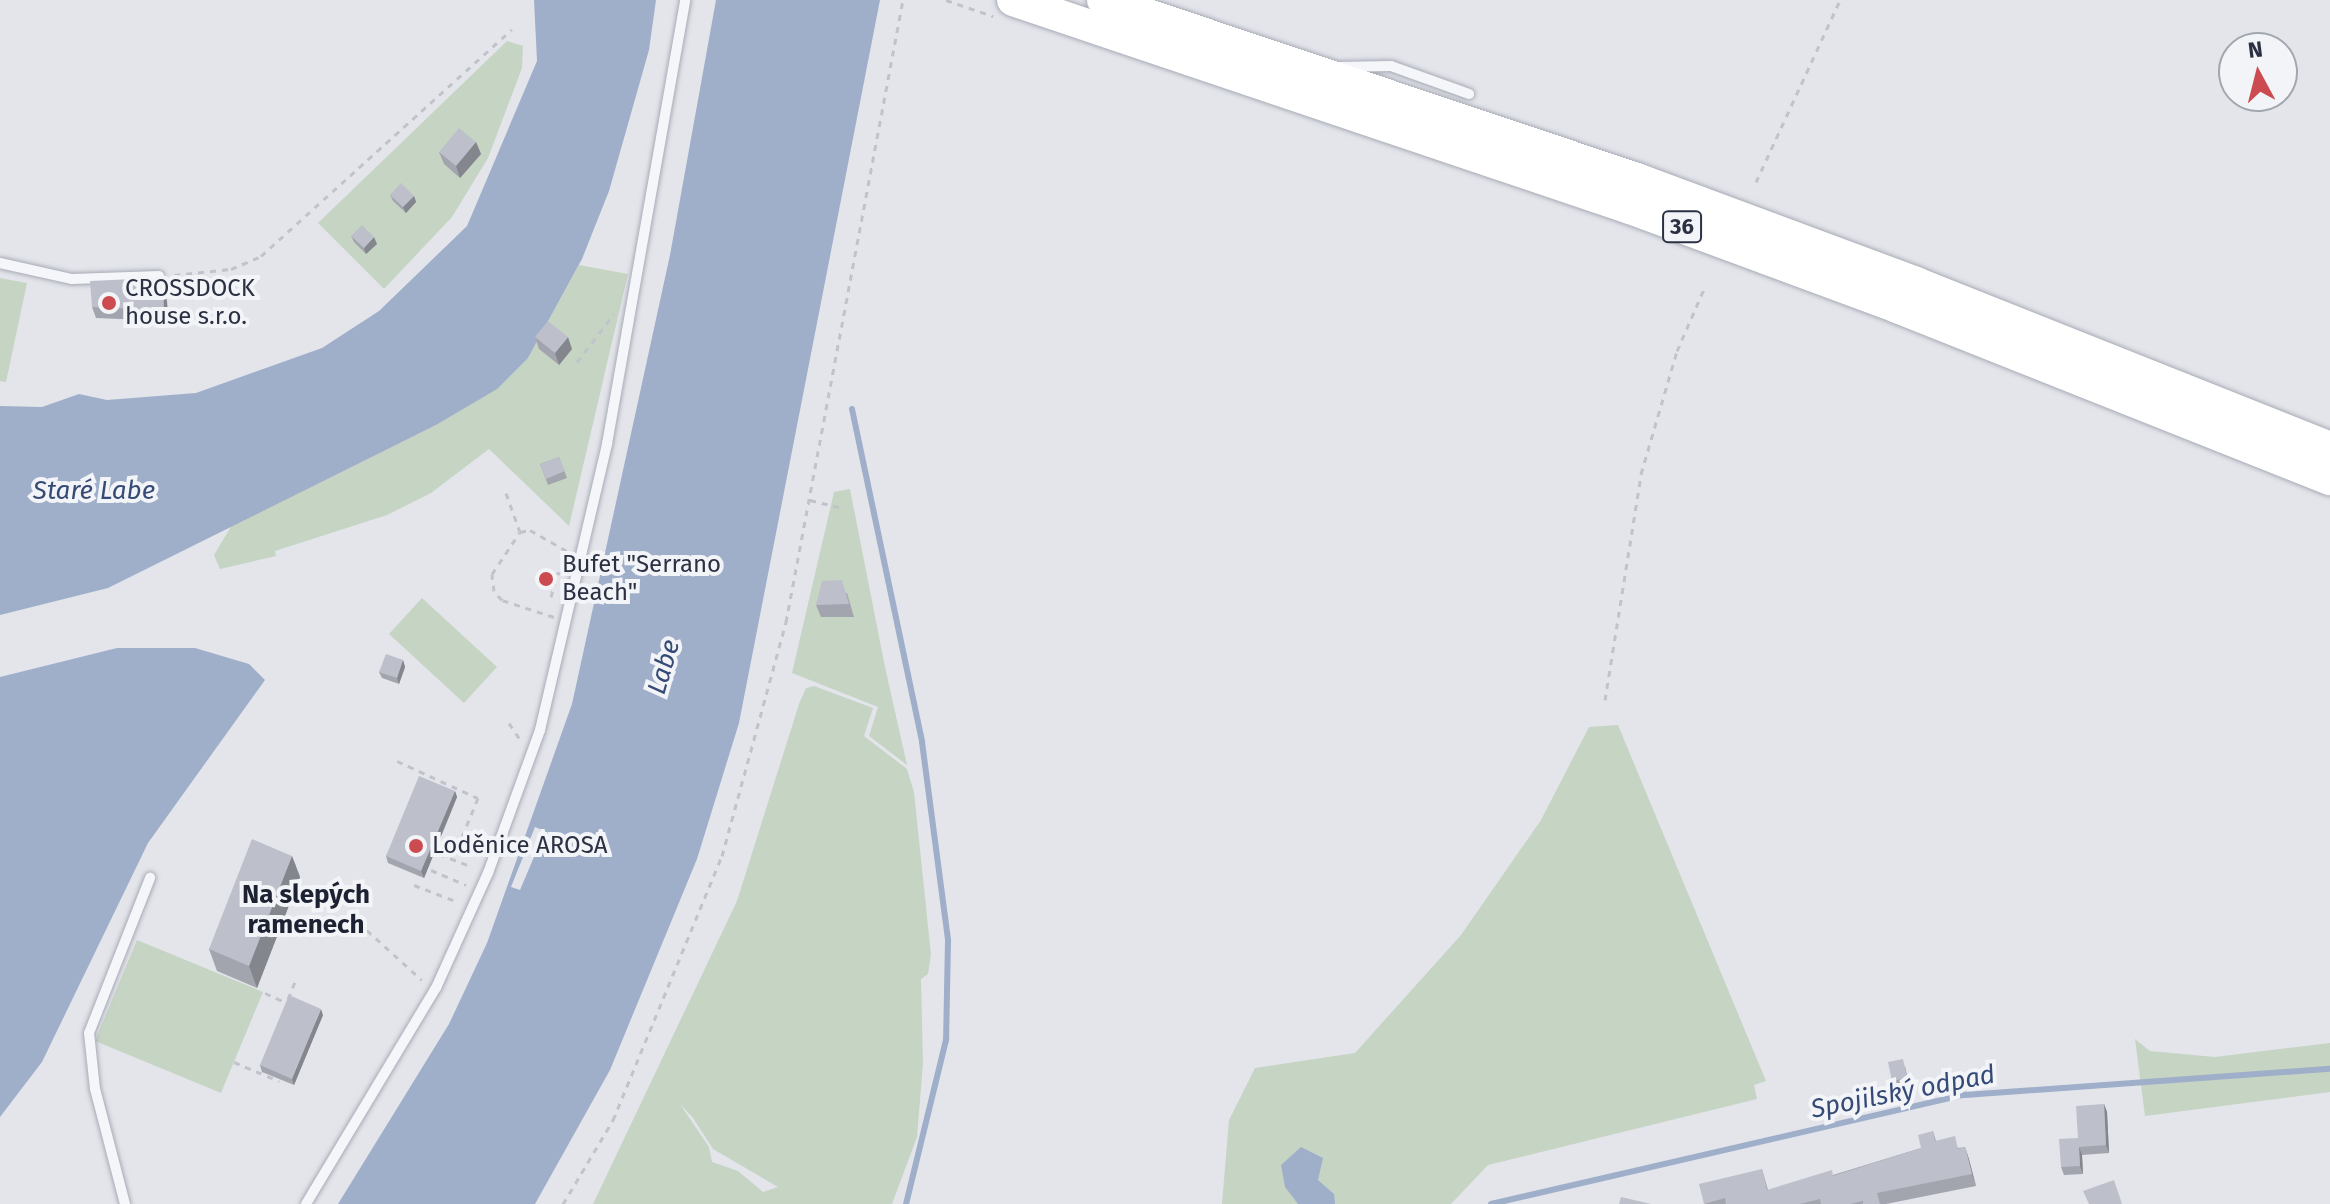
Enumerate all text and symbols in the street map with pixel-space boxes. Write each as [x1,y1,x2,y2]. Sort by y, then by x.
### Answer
north arrow [2218,32,2298,112]
text: N [2246,35,2264,64]
road number: 36 [1662,209,1702,245]
place label: CROSSDOCK house s.r.o. [125,275,255,331]
marker: CROSSDOCK house s.r.o. [100,294,118,312]
water label: Staré Labe [33,475,155,507]
place label: Bufet "Serrano Beach" [562,551,721,607]
marker: Bufet "Serrano Beach" [537,570,555,588]
water label: Labe [641,636,687,698]
place label: Loděnice AROSA [432,832,607,860]
marker: Loděnice AROSA [407,837,425,855]
district label: Na slepých ramenech [242,879,370,940]
water label: Spojilský odpad [1808,1059,1998,1125]

